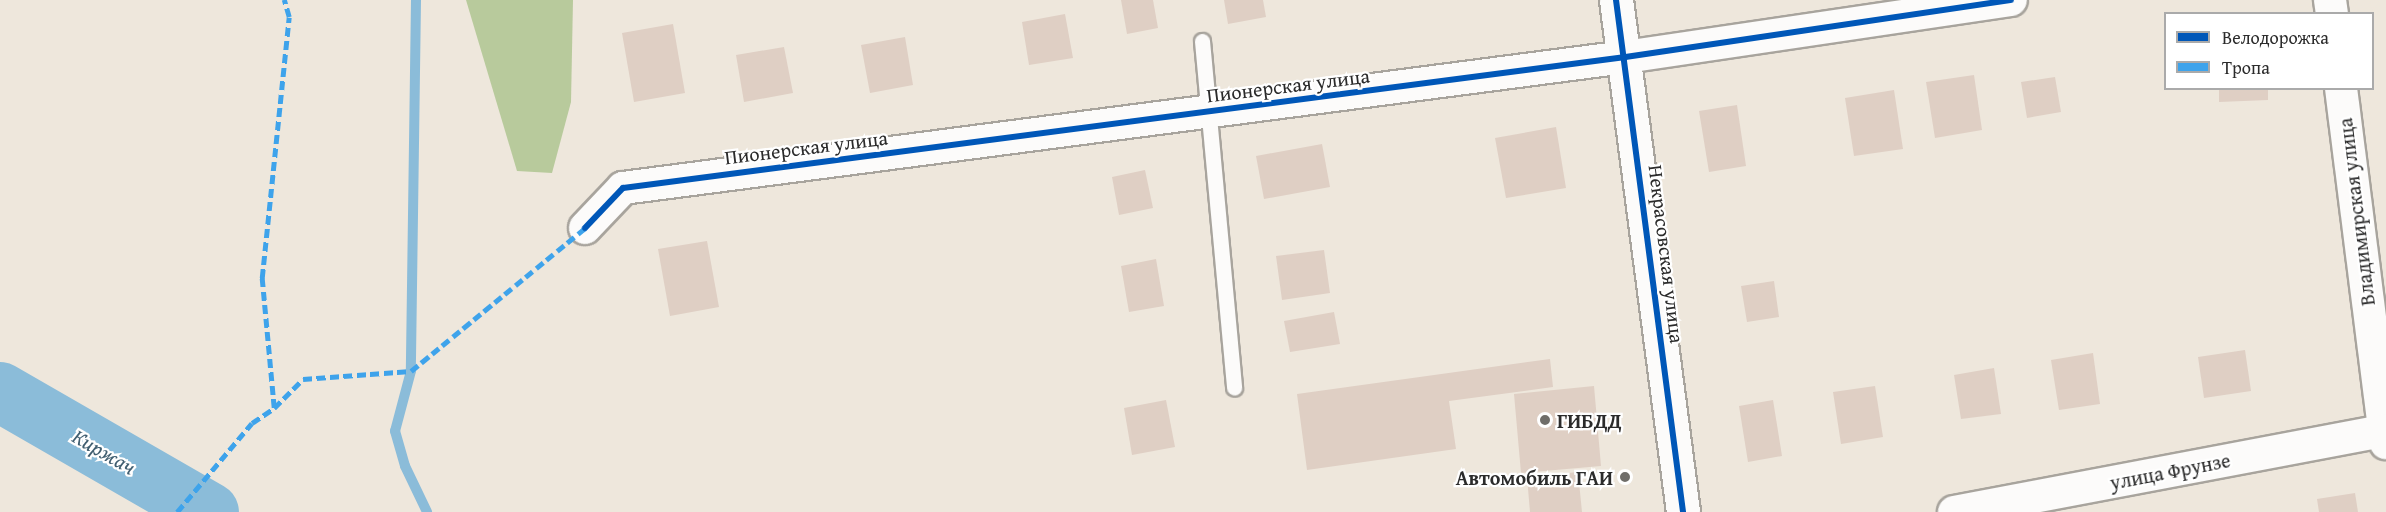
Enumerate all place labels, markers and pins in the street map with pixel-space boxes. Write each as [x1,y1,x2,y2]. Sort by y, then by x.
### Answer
place label: ГИБДД [1557,408,1622,432]
marker: ГИБДД [1538,413,1552,427]
place label: Автомобиль ГАИ [1456,465,1613,489]
marker: Автомобиль ГАИ [1618,470,1632,484]

